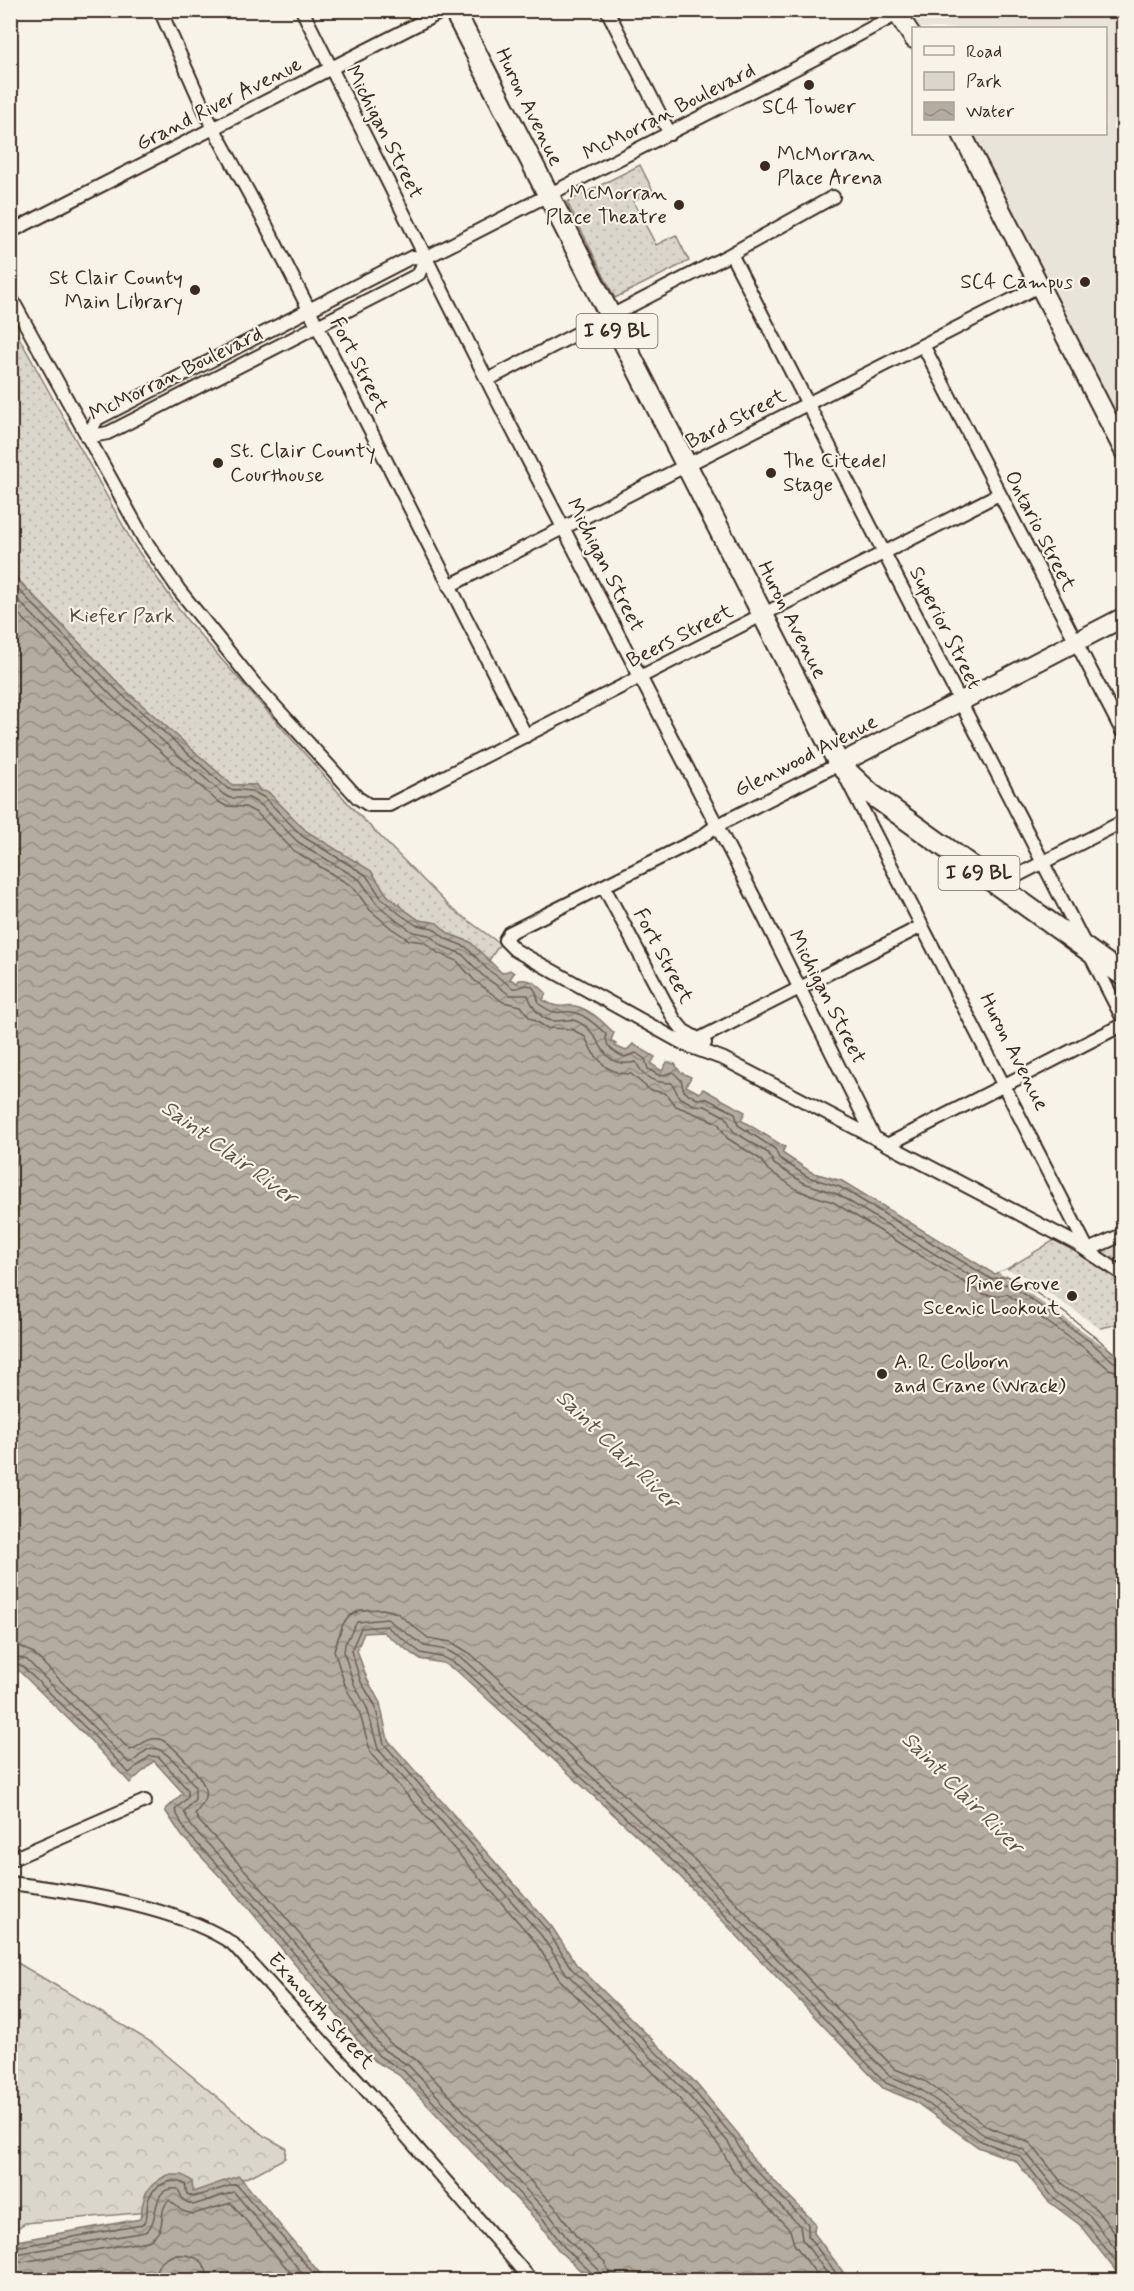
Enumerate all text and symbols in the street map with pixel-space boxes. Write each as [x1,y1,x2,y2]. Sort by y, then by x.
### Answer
legend [912,27,1107,135]
text: Road [966,40,1002,64]
street label: Huron Avenue [488,43,570,171]
street label: Grand River Avenue [131,50,307,158]
street label: McMorran Boulevard [578,56,760,168]
street label: Michigan Street [338,60,430,204]
text: Park [966,70,1002,94]
marker: SC4 Tower [802,78,816,92]
place label: SC4 Tower [762,93,856,121]
text: Water [966,100,1015,124]
place label: McMorran Place Arena [777,140,883,192]
marker: McMorran Place Arena [758,159,772,173]
place label: McMorran Place Theatre [546,179,668,231]
marker: McMorran Place Theatre [672,198,686,212]
place label: St Clair County Main Library [49,264,183,316]
place label: SC4 Campus [960,268,1073,296]
marker: SC4 Campus [1078,275,1092,289]
marker: St Clair County Main Library [188,283,202,297]
street label: Fort Street [323,312,395,418]
road number: I 69 BL [576,314,658,348]
street label: McMorran Boulevard [85,320,267,428]
street label: Bard Street [681,381,792,456]
place label: St. Clair County Courthouse [230,437,376,489]
place label: The Citedel Stage [783,447,886,500]
marker: St. Clair County Courthouse [211,456,225,470]
marker: The Citedel Stage [764,466,778,480]
street label: Ontario Street [998,466,1083,597]
street label: Michigan Street [559,493,651,637]
street label: Huron Avenue [750,556,834,684]
street label: Superior Street [902,562,988,694]
street label: Beers Street [622,597,739,675]
park label: Kiefer Park [70,602,174,630]
street label: Glenwood Avenue [730,708,882,804]
road number: I 69 BL [938,856,1020,890]
street label: Fort Street [626,903,700,1009]
street label: Michigan Street [781,925,873,1069]
street label: Huron Avenue [972,988,1056,1116]
water label: Saint Clair River [156,1094,305,1213]
place label: Pine Grove Scenic Lookout [923,1270,1061,1322]
marker: Pine Grove Scenic Lookout [1065,1289,1079,1303]
place label: A. R. Colborn and Crane (Wrack) [894,1348,1066,1400]
marker: A. R. Colborn and Crane (Wrack) [875,1367,889,1381]
water label: Saint Clair River [549,1384,687,1518]
water label: Saint Clair River [895,1726,1031,1862]
street label: Exmouth Street [261,1947,381,2076]

